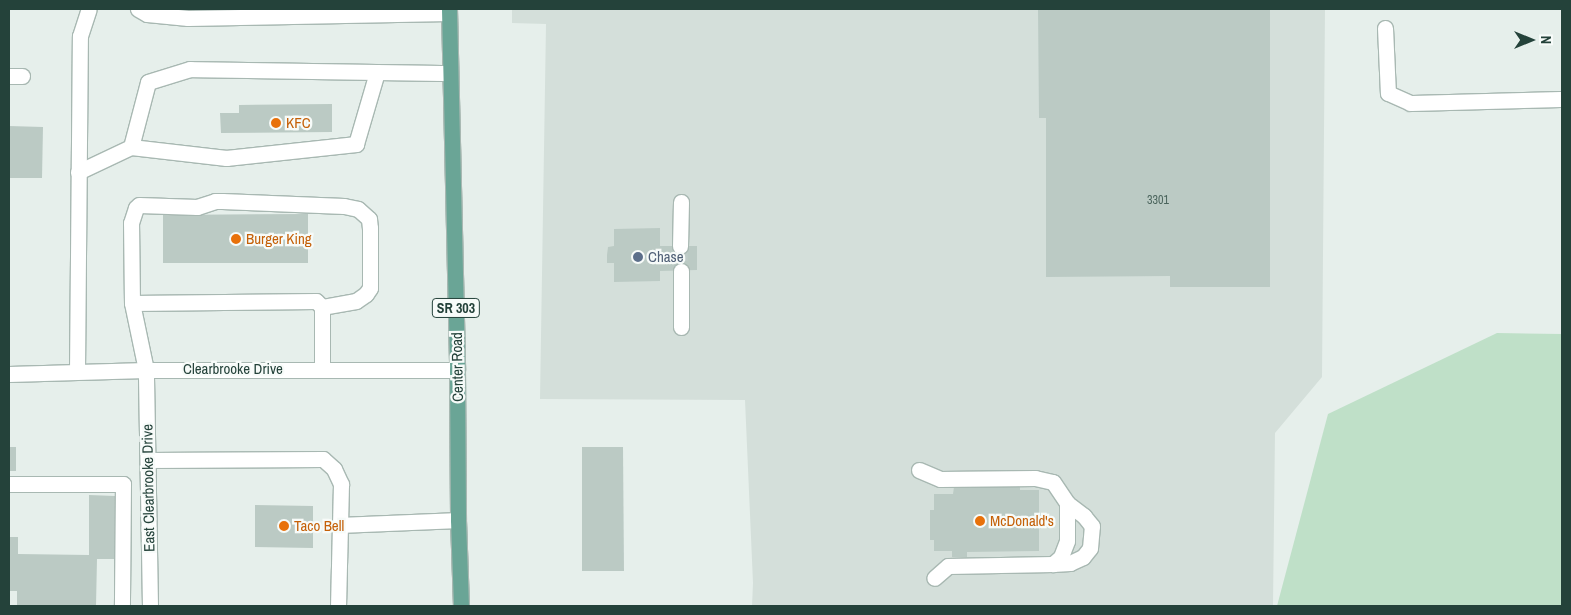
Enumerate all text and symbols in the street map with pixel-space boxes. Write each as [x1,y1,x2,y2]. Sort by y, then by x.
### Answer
north arrow [1506,15,1556,65]
text: N [1537,36,1555,44]
place label: KFC [286,114,311,132]
marker: KFC [270,117,282,129]
house number: 3301 [1147,194,1169,208]
place label: Burger King [246,230,312,248]
marker: Burger King [230,233,242,245]
place label: Chase [648,248,684,266]
marker: Chase [632,251,644,263]
road number: SR 303 [431,296,481,320]
street label: Center Road [447,332,467,402]
street label: Clearbrooke Drive [183,360,283,378]
street label: East Clearbrooke Drive [138,424,158,552]
place label: McDonald's [990,512,1054,530]
marker: McDonald's [974,515,986,527]
place label: Taco Bell [294,517,344,535]
marker: Taco Bell [278,520,290,532]

